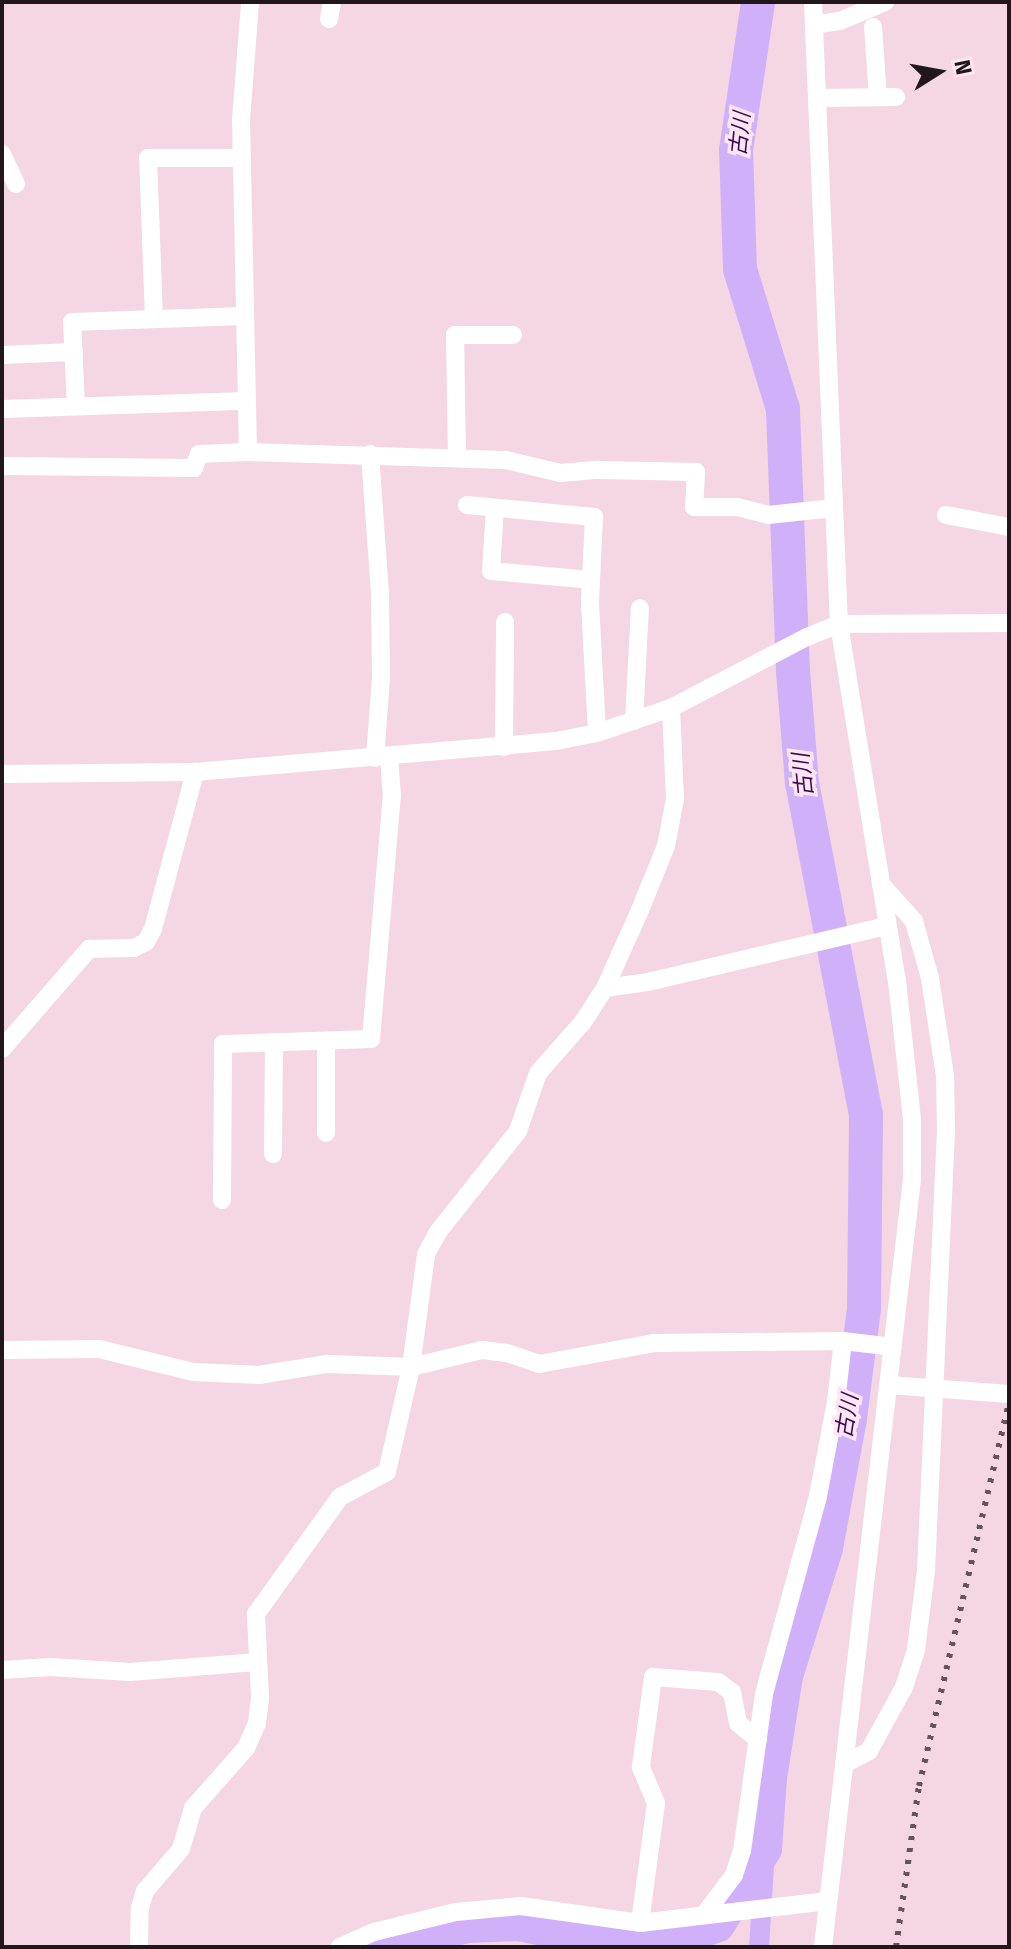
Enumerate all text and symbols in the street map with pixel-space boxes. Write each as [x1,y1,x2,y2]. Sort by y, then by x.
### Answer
north arrow [899,32,979,112]
text: N [948,58,978,77]
water label: 古川 [725,111,755,157]
water label: 古川 [788,752,818,798]
water label: 古川 [831,1392,863,1440]

